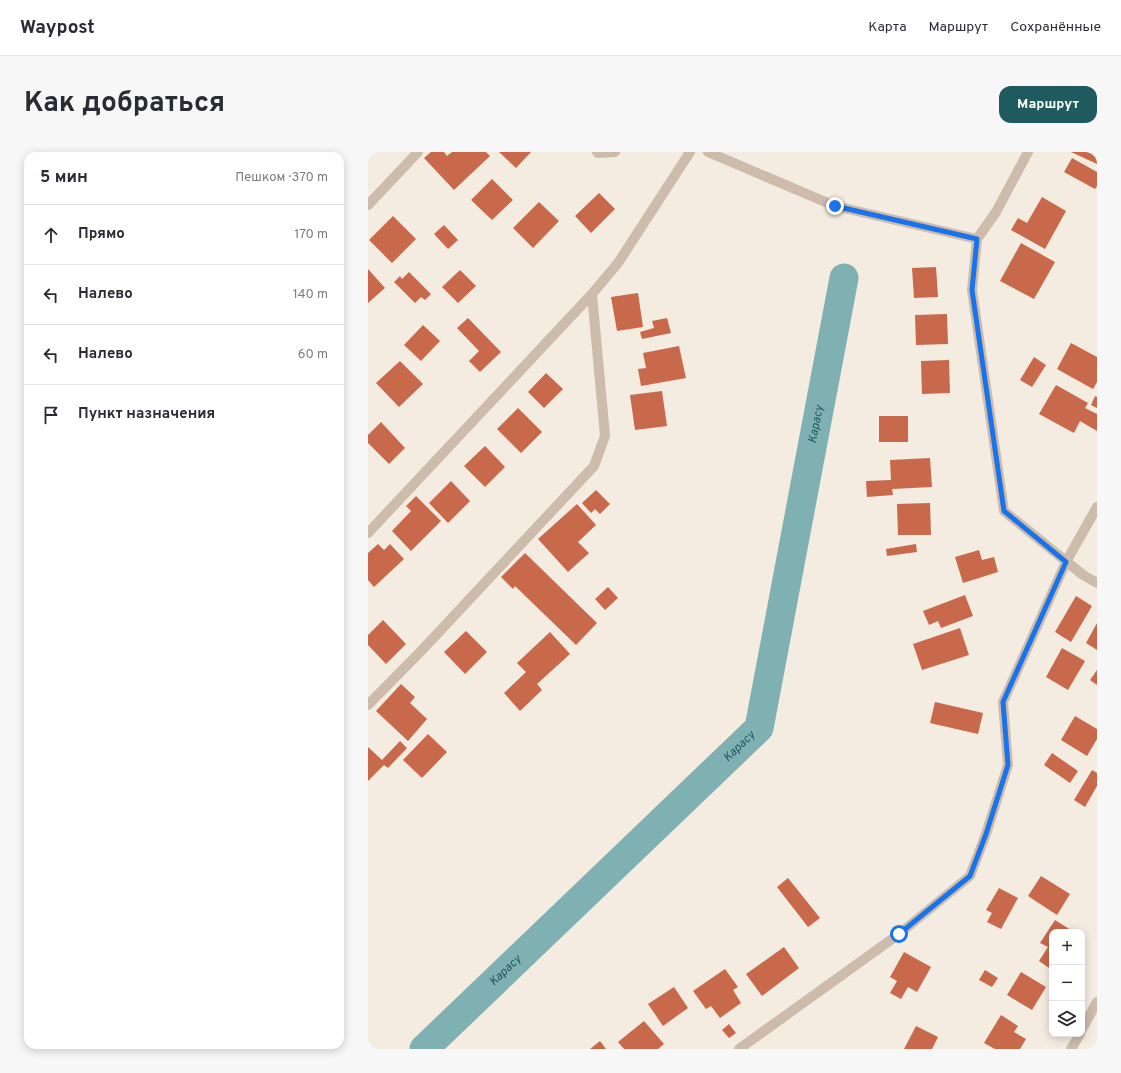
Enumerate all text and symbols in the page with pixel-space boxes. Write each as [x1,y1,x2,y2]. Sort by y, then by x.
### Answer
text: Waypost [20,16,95,40]
text: Карта [868,19,907,36]
text: Маршрут [929,19,988,36]
text: Сохранённые [1010,19,1101,36]
text: Как добраться [24,86,225,122]
button: Маршрут [999,86,1097,123]
text: 5 мин [40,167,88,189]
text: Пешком · 370 m [235,170,328,186]
route end [826,197,844,215]
icon: ahead [40,224,62,246]
text: Прямо [78,225,125,244]
text: 170 m [294,227,328,243]
icon: left [40,284,62,306]
text: Налево [78,285,133,304]
text: 140 m [293,287,328,303]
icon: left [40,344,62,366]
text: Налево [78,345,133,364]
text: 60 m [298,347,328,363]
water label: Карасу [805,403,828,445]
icon: arrive [40,404,62,426]
text: Пункт назначения [78,405,215,424]
water label: Карасу [720,727,760,766]
route start [890,925,908,943]
map controls [1049,929,1085,1037]
button: + [1049,929,1085,965]
water label: Карасу [486,951,526,990]
button: − [1049,965,1085,1001]
button: layers [1049,1001,1085,1037]

